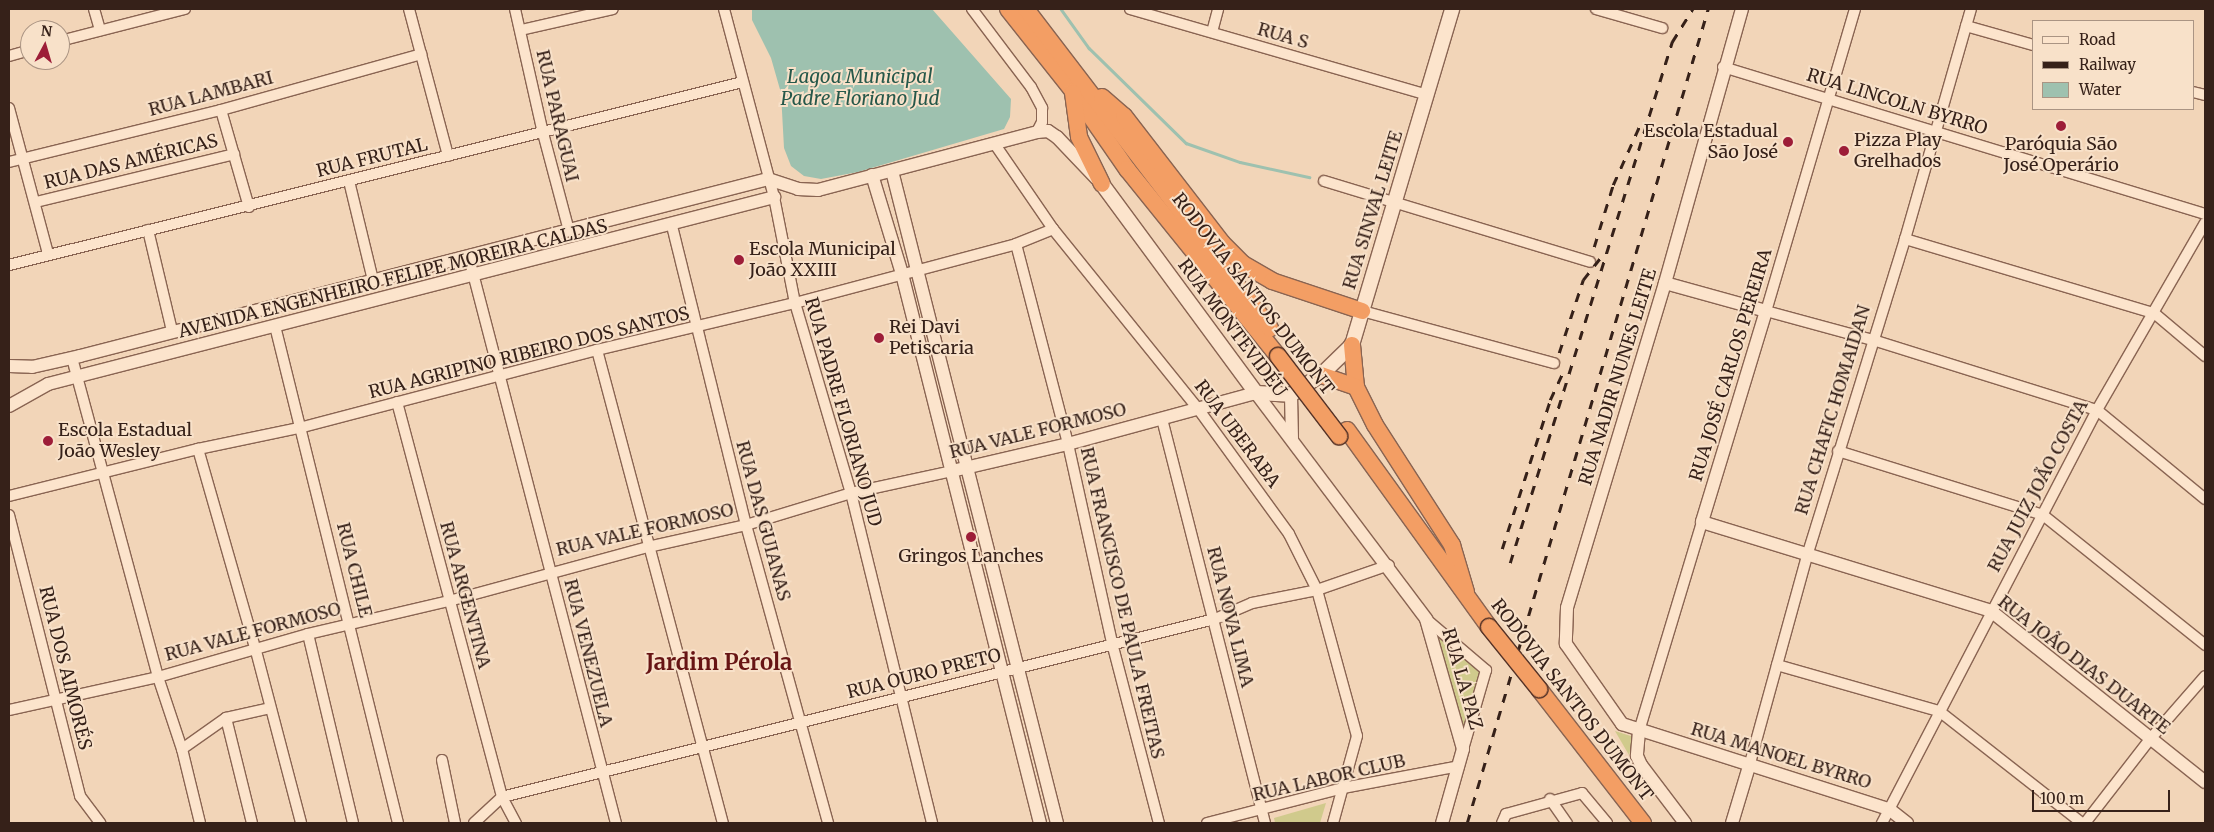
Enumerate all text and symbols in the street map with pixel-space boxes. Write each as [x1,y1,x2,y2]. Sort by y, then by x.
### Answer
street label: RUA S [1255,18,1311,54]
north arrow [20,20,70,70]
legend [2032,20,2194,110]
text: N [40,22,53,41]
text: Road [2079,30,2115,49]
street label: RUA PARAGUAI [531,48,583,184]
text: Railway [2079,55,2136,74]
street label: RUA LINCOLN BYRRO [1804,64,1990,140]
water label: Lagoa Municipal Padre Floriano Jud [780,66,940,110]
street label: RUA LAMBARI [146,67,276,121]
text: Water [2079,80,2121,99]
marker: Paróquia São José Operário [2055,120,2067,132]
place label: Escola Estadual São José [1644,121,1778,163]
street label: RUA SINVAL LEITE [1339,128,1407,292]
street label: RUA DAS AMÉRICAS [42,130,220,194]
place label: Pizza Play Grelhados [1854,130,1942,172]
street label: RUA FRUTAL [314,134,430,182]
place label: Paróquia São José Operário [2003,134,2119,176]
marker: Escola Estadual São José [1782,136,1794,148]
marker: Pizza Play Grelhados [1838,145,1850,157]
street label: RODOVIA SANTOS DUMONT [1168,189,1338,399]
street label: AVENIDA ENGENHEIRO FELIPE MOREIRA CALDAS [176,215,610,343]
place label: Escola Municipal João XXIII [749,239,896,282]
street label: RUA JOSÉ CARLOS PEREIRA [1685,246,1777,484]
marker: Escola Municipal João XXIII [733,254,745,266]
street label: RUA MONTEVIDÉU [1173,255,1291,401]
street label: RUA NADIR NUNES LEITE [1575,266,1661,488]
street label: RUA PADRE FLORIANO JUD [800,295,886,529]
street label: RUA AGRIPINO RIBEIRO DOS SANTOS [366,303,692,403]
street label: RUA CHAFIC HOMAIDAN [1791,303,1875,517]
place label: Rei Davi Petiscaria [889,317,974,359]
marker: Rei Davi Petiscaria [873,332,885,344]
street label: RUA UBERABA [1190,376,1284,492]
street label: RUA JUIZ JOÃO COSTA [1983,396,2093,576]
street label: RUA VALE FORMOSO [947,399,1129,463]
place label: Escola Estadual João Wesley [58,420,192,462]
marker: Escola Estadual João Wesley [42,435,54,447]
street label: RUA DAS GUIANAS [731,438,795,604]
street label: RUA FRANCISCO DE PAULA FREITAS [1076,445,1168,761]
street label: RUA VALE FORMOSO [554,499,736,561]
street label: RUA ARGENTINA [435,519,495,671]
street label: RUA CHILE [332,520,376,620]
marker: Gringos Lanches [965,531,977,543]
street label: RUA NOVA LIMA [1202,544,1258,690]
place label: Gringos Lanches [898,545,1044,567]
street label: RUA VENEZUELA [559,577,617,729]
street label: RUA DOS AIMORÉS [34,584,96,752]
street label: RUA JOÃO DIAS DUARTE [1994,591,2174,739]
street label: RODOVIA SANTOS DUMONT [1487,595,1657,805]
street label: RUA VALE FORMOSO [162,598,344,666]
street label: RUA LA PAZ [1437,626,1487,732]
street label: RUA OURO PRETO [845,644,1003,704]
district label: Jardim Pérola [646,650,792,676]
street label: RUA MANOEL BYRRO [1688,718,1874,794]
street label: RUA LABOR CLUB [1251,750,1407,806]
scale bar [2034,780,2172,812]
text: 100 m [2040,789,2084,808]

